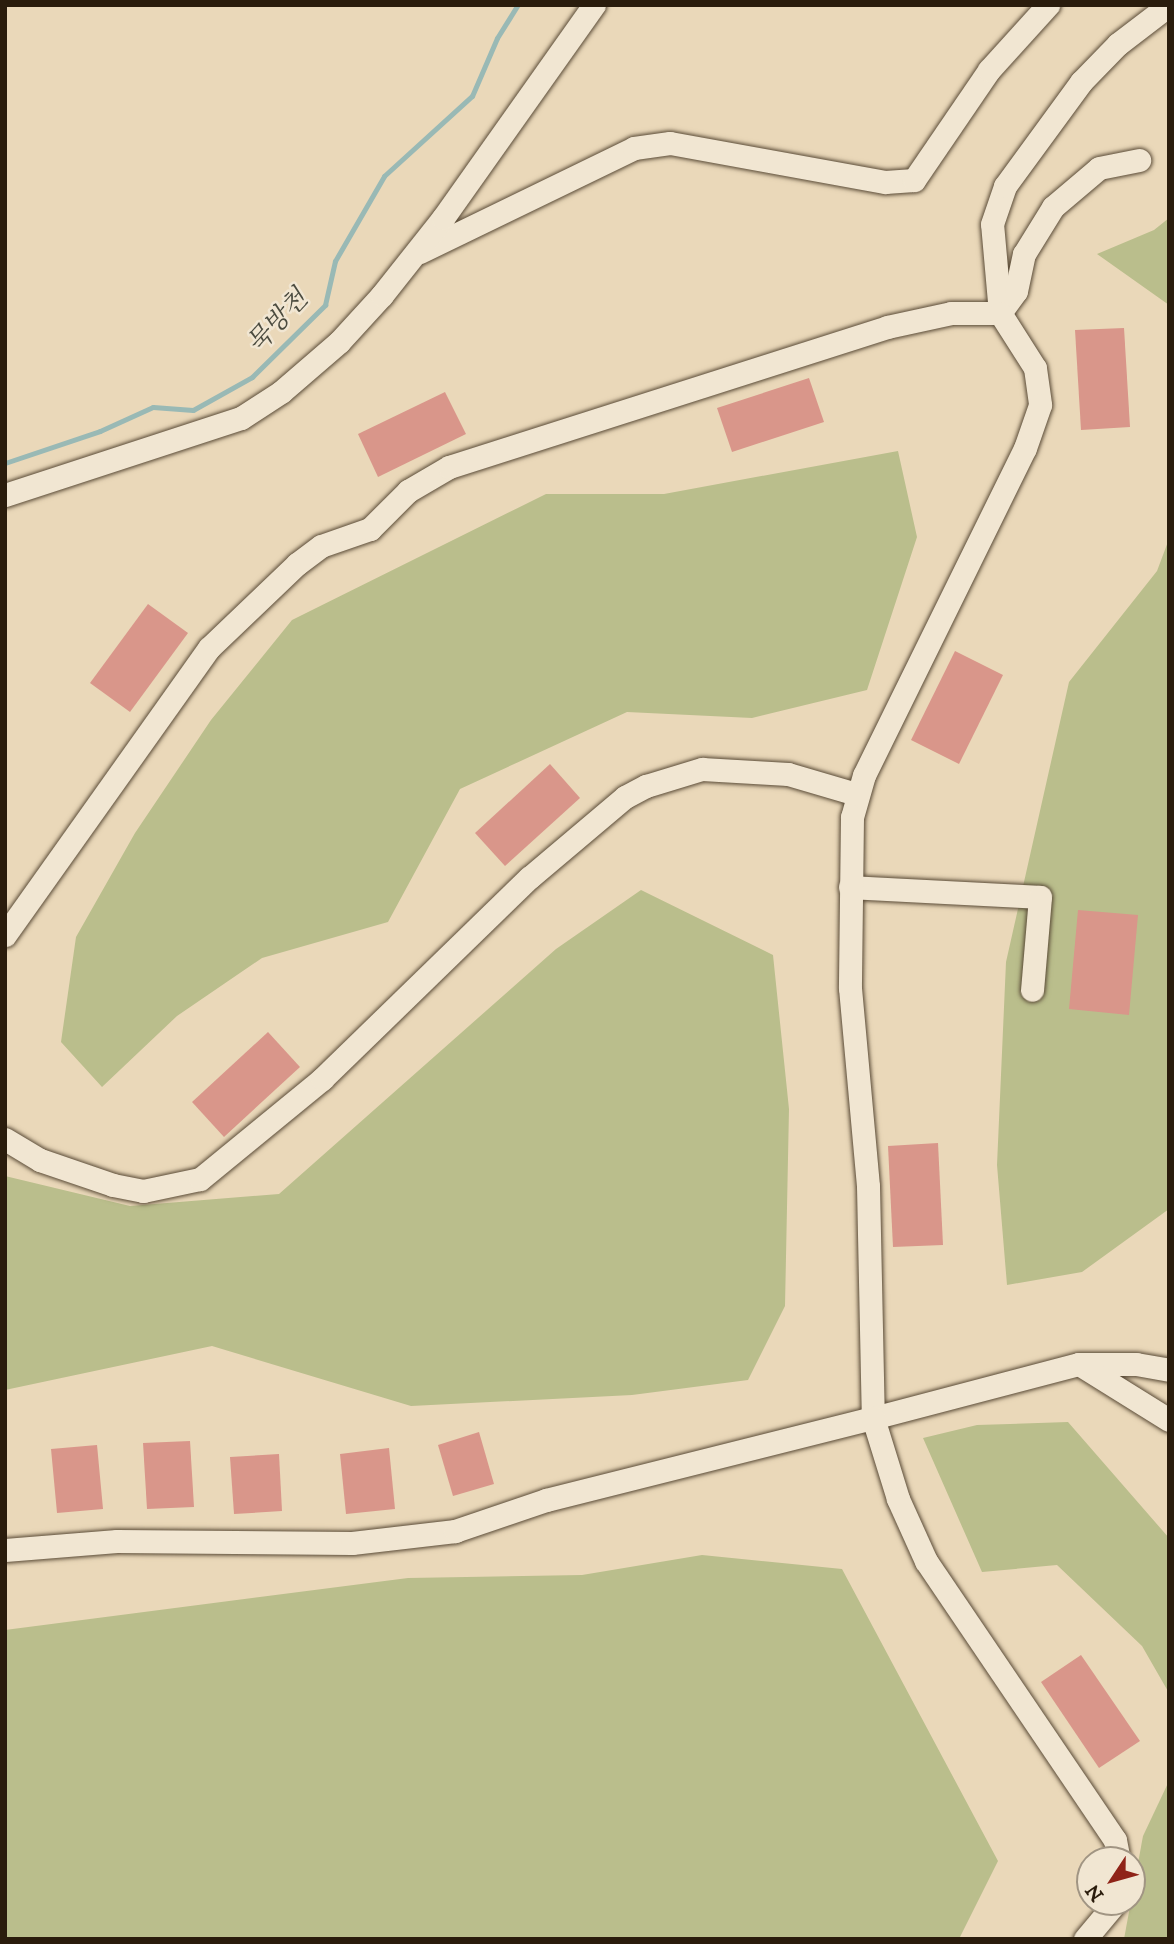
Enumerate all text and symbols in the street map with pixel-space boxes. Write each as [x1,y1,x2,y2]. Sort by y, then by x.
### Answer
water label: 묵방천 [241,284,315,360]
north arrow [1076,1846,1146,1916]
text: N [1081,1879,1109,1906]

